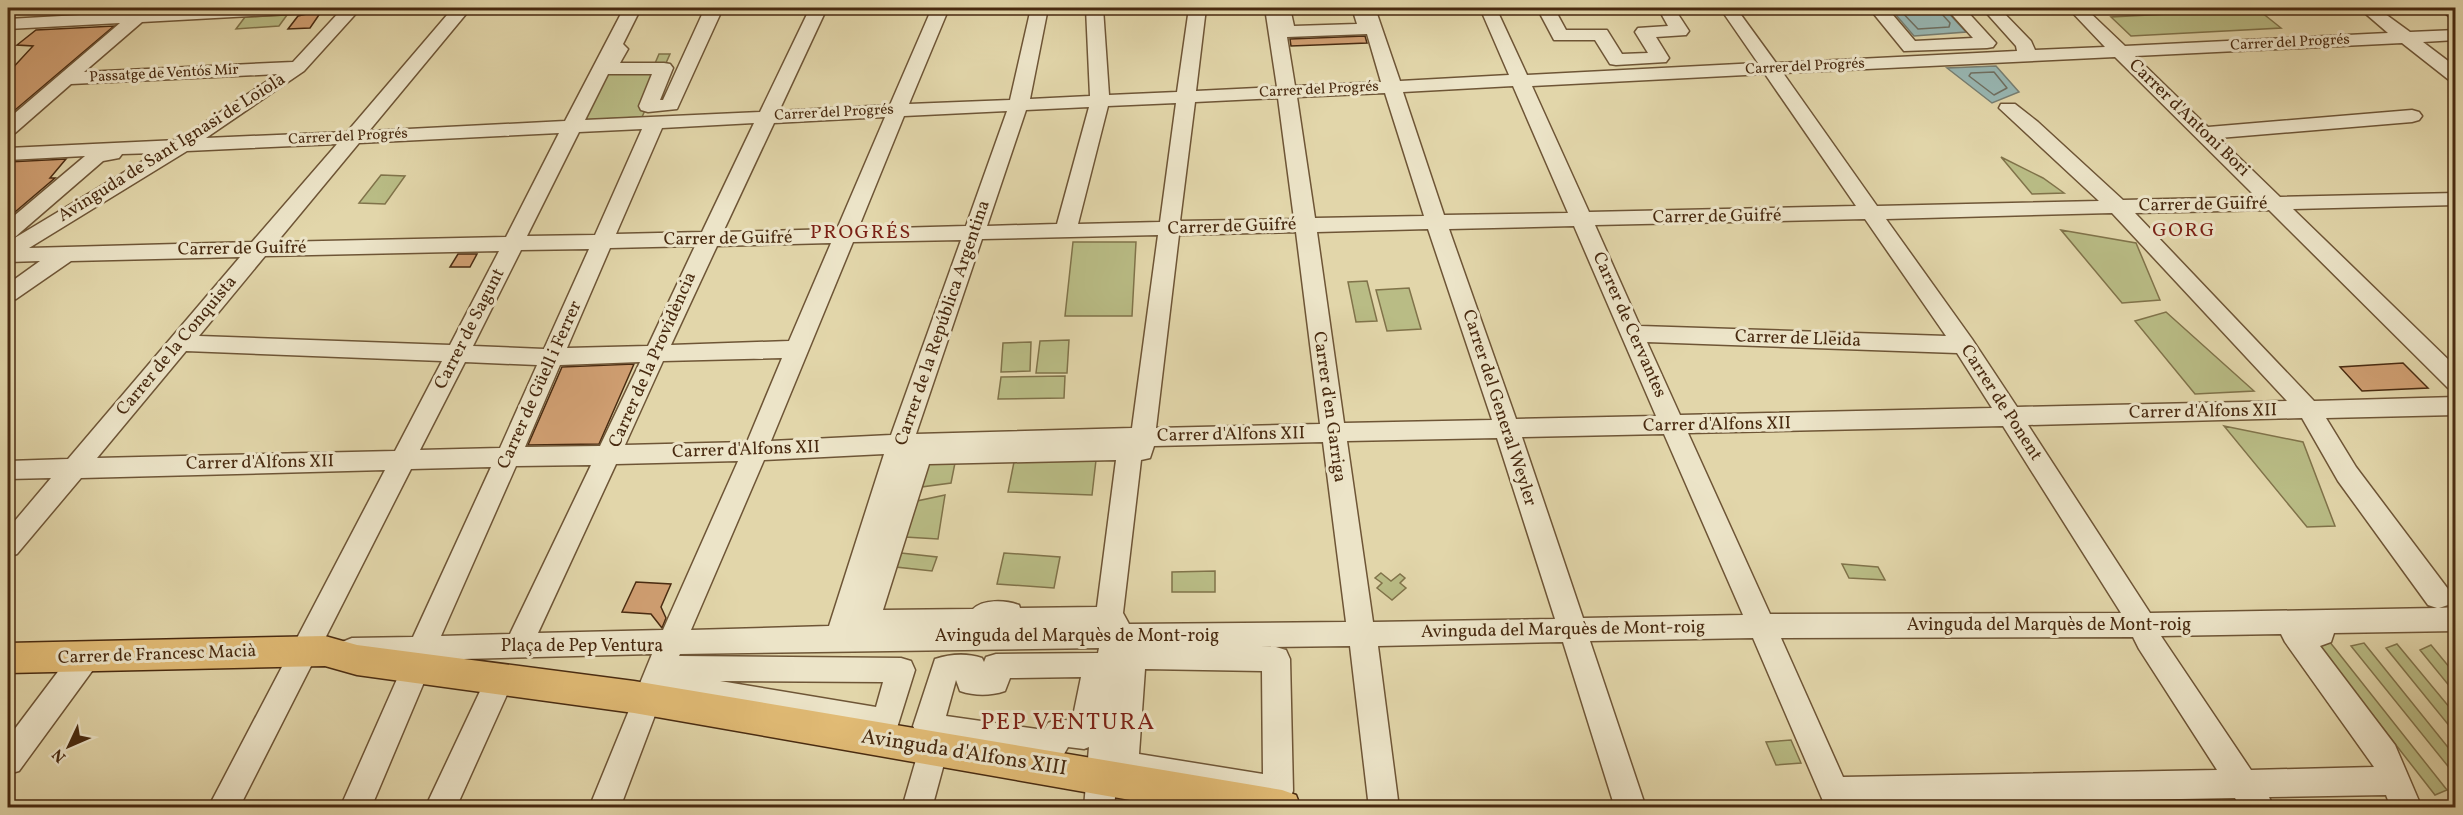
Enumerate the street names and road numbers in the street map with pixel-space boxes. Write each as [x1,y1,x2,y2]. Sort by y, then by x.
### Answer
street label: Carrer del Progrés [2230,29,2350,57]
street label: Carrer del Progrés [1745,53,1865,81]
street label: Carrer d'Antoni Bori [2123,53,2255,183]
street label: Passatge de Ventós Mir [89,60,239,88]
street label: Avinguda de Sant Ignasi de Loiola [53,67,291,229]
street label: Carrer del Progrés [1259,76,1379,104]
street label: Carrer del Progrés [774,99,894,127]
street label: Carrer del Progrés [288,123,408,151]
street label: Carrer de Guifré [2138,191,2268,219]
street label: Carrer de la República Argentina [889,197,997,449]
street label: Carrer de Guifré [1652,203,1782,231]
street label: Carrer de Guifré [1167,212,1297,242]
street label: Carrer de Guifré [663,225,793,253]
street label: Carrer de Guifré [177,235,307,263]
street label: Carrer de Cervantes [1586,248,1672,402]
street label: Carrer de Sagunt [429,264,511,394]
street label: Carrer de la Providència [603,268,703,452]
street label: Carrer de la Conquista [111,270,243,422]
street label: Carrer de Güell i Ferrer [492,296,589,473]
street label: Carrer del General Weyler [1455,307,1543,510]
street label: Carrer de Lleida [1734,324,1862,354]
street label: Carrer d'en Garriga [1306,330,1352,484]
street label: Carrer de Ponent [1954,340,2048,466]
street label: Carrer d'Alfons XII [2129,398,2277,426]
street label: Carrer d'Alfons XII [1643,411,1791,439]
street label: Carrer d'Alfons XII [1157,421,1305,449]
street label: Carrer d'Alfons XII [672,435,820,465]
street label: Carrer d'Alfons XII [186,449,334,477]
street label: Avinguda del Marquès de Mont-roig [1907,613,2191,638]
street label: Avinguda del Marquès de Mont-roig [1421,615,1705,645]
street label: Avinguda del Marquès de Mont-roig [935,624,1219,649]
street label: Plaça de Pep Ventura [501,634,663,659]
street label: Carrer de Francesc Macià [57,639,257,671]
street label: Avinguda d'Alfons XIII [859,722,1069,784]

